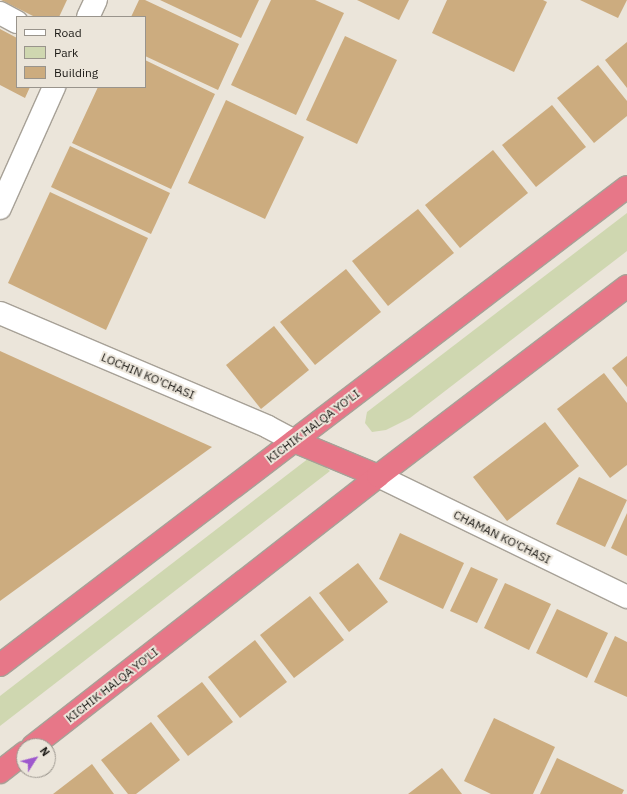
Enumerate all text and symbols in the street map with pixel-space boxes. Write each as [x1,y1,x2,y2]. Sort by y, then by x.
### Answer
legend [16,16,146,88]
text: Road [54,25,82,40]
text: Park [54,45,78,60]
text: Building [54,65,98,80]
street label: LOCHIN KO'CHASI [99,350,197,402]
street label: KICHIK HALQA YO'LI [264,386,362,466]
street label: CHAMAN KO'CHASI [451,507,553,567]
street label: KICHIK HALQA YO'LI [63,645,161,725]
north arrow [16,738,56,778]
text: N [37,744,53,759]

